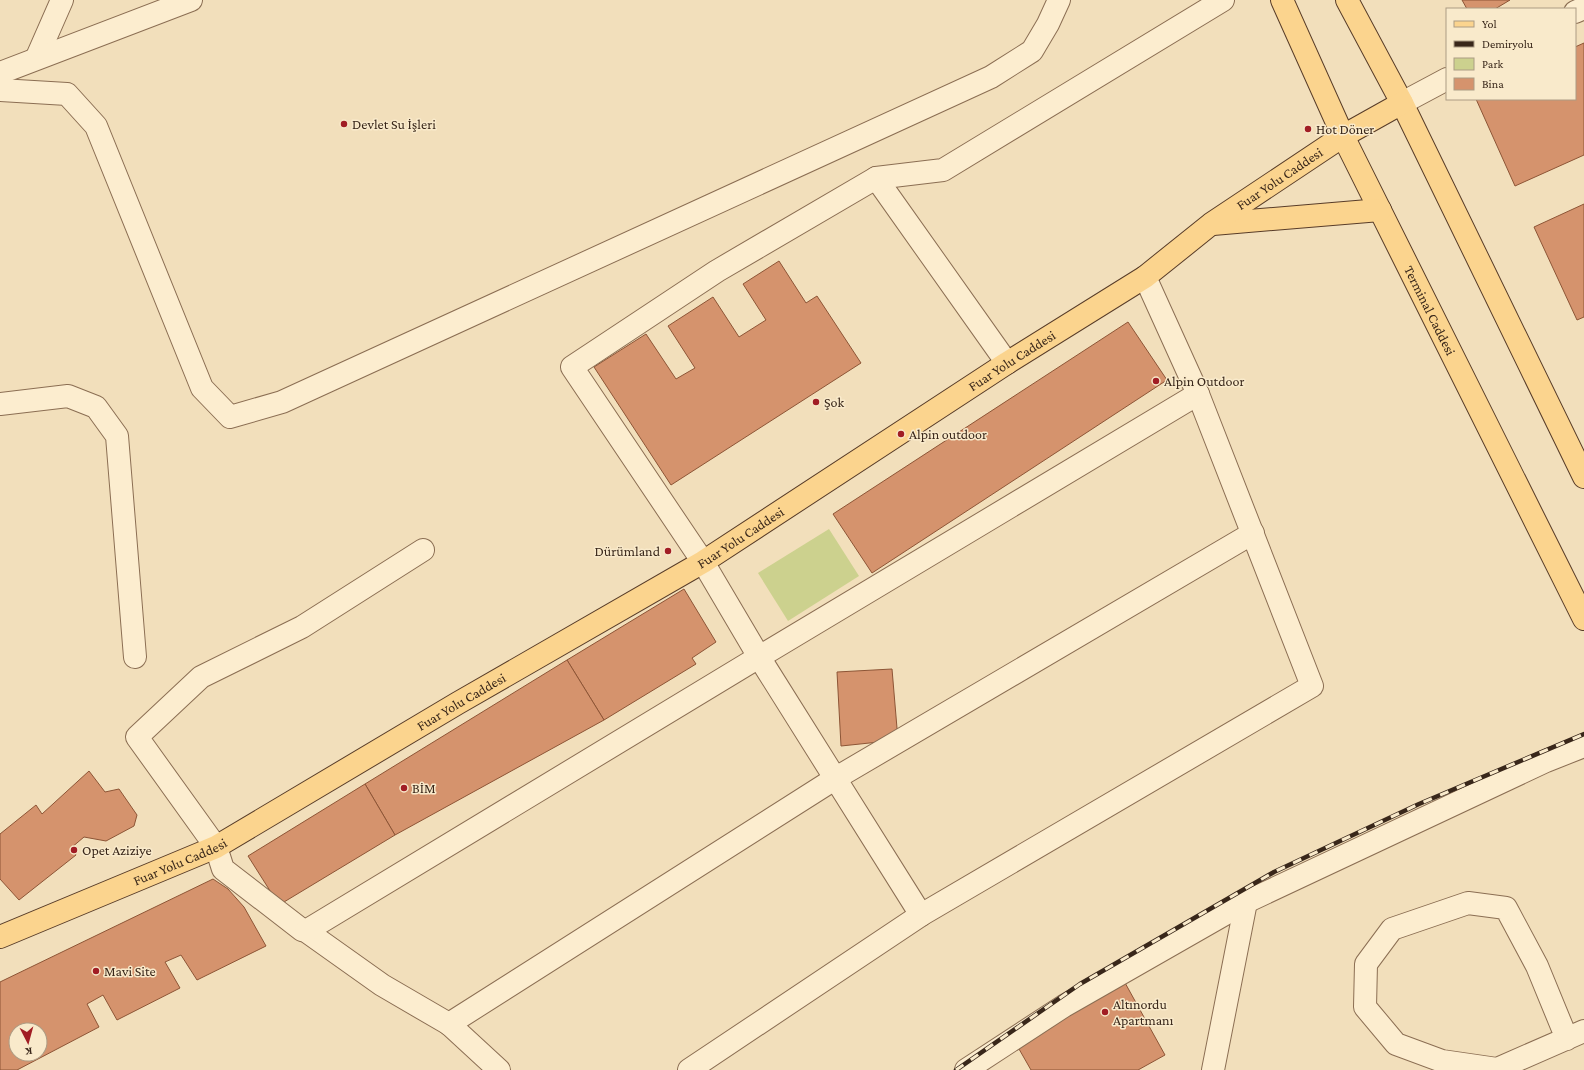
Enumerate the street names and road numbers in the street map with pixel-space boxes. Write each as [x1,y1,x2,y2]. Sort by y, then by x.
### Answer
street label: Fuar Yolu Caddesi [1233,144,1326,213]
street label: Terminal Caddesi [1401,263,1459,358]
street label: Fuar Yolu Caddesi [965,327,1059,394]
street label: Fuar Yolu Caddesi [694,503,787,572]
street label: Fuar Yolu Caddesi [414,669,509,734]
street label: Fuar Yolu Caddesi [131,834,230,889]

